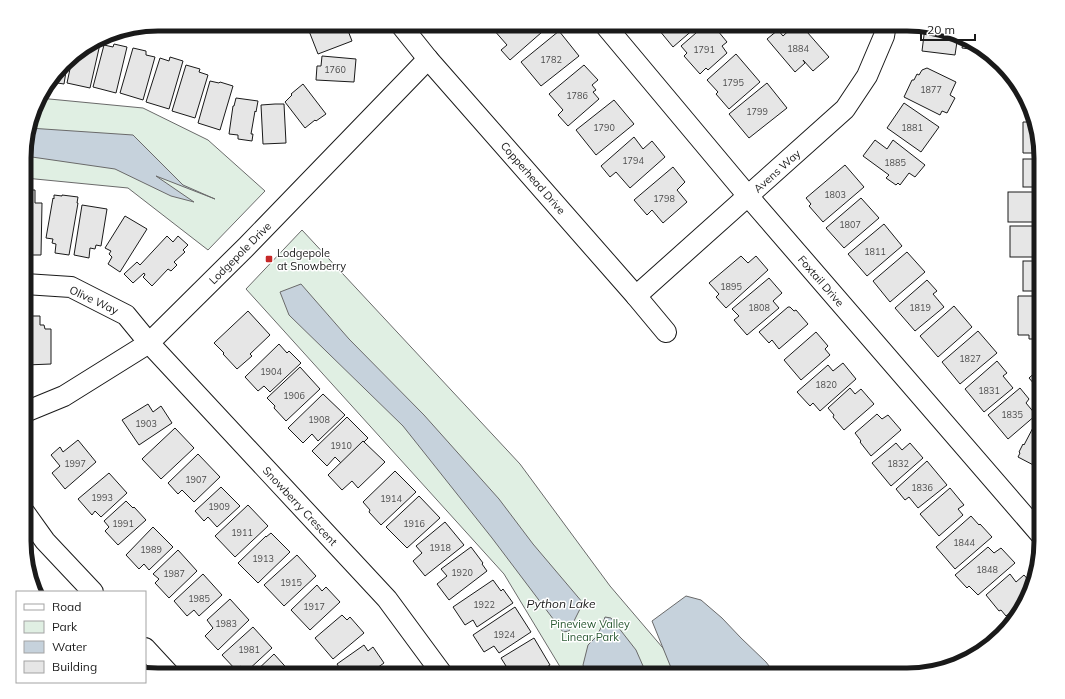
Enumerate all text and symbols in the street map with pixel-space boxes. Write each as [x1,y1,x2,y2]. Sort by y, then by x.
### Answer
scale bar [921,16,975,42]
text: 20 m [927,22,955,37]
house number: 1884 [787,43,809,54]
house number: 1791 [693,44,715,55]
house number: 1782 [540,54,562,65]
house number: 1760 [324,64,346,75]
house number: 1795 [722,77,744,88]
house number: 1877 [920,84,942,95]
house number: 1786 [566,90,588,101]
house number: 1799 [746,106,768,117]
house number: 1790 [593,122,615,133]
house number: 1881 [901,122,923,133]
street label: Copperhead Drive [498,139,568,217]
street label: Avens Way [751,146,803,196]
house number: 1794 [622,155,644,166]
house number: 1885 [884,157,906,168]
house number: 1803 [824,189,846,200]
house number: 1798 [653,193,675,204]
street label: Lodgepole Drive [206,219,274,287]
house number: 1807 [839,219,861,230]
place label: Lodgepole at Snowberry [277,246,346,273]
house number: 1811 [864,246,886,257]
street label: Foxtail Drive [795,253,847,309]
marker: Lodgepole at Snowberry [264,254,274,264]
house number: 1895 [720,281,742,292]
street label: Olive Way [67,283,121,317]
house number: 1808 [748,302,770,313]
house number: 1819 [909,302,931,313]
house number: 1827 [959,353,981,364]
house number: 1904 [260,366,282,377]
house number: 1820 [815,379,837,390]
house number: 1831 [978,385,1000,396]
house number: 1906 [283,390,305,401]
house number: 1835 [1001,409,1023,420]
house number: 1908 [308,414,330,425]
house number: 1903 [135,418,157,429]
house number: 1910 [330,440,352,451]
house number: 1997 [64,458,86,469]
house number: 1832 [887,458,909,469]
street label: Snowberry Crescent [260,463,340,549]
house number: 1907 [185,474,207,485]
house number: 1836 [911,482,933,493]
house number: 1993 [91,492,113,503]
house number: 1914 [380,493,402,504]
house number: 1909 [208,501,230,512]
house number: 1991 [112,518,134,529]
house number: 1916 [403,518,425,529]
house number: 1911 [231,527,253,538]
house number: 1844 [953,537,975,548]
house number: 1918 [429,542,451,553]
house number: 1989 [140,544,162,555]
house number: 1913 [252,553,274,564]
house number: 1848 [976,564,998,575]
house number: 1920 [451,567,473,578]
house number: 1987 [163,568,185,579]
house number: 1915 [280,577,302,588]
legend [16,591,146,683]
house number: 1985 [188,593,210,604]
water label: Python Lake [527,596,596,611]
text: Road [52,599,81,614]
house number: 1922 [473,599,495,610]
house number: 1917 [303,601,325,612]
park label: Pineview Valley Linear Park [550,617,630,644]
house number: 1983 [215,618,237,629]
text: Park [52,619,78,634]
house number: 1924 [493,629,515,640]
text: Water [52,639,88,654]
house number: 1981 [238,644,260,655]
text: Building [52,659,97,674]

